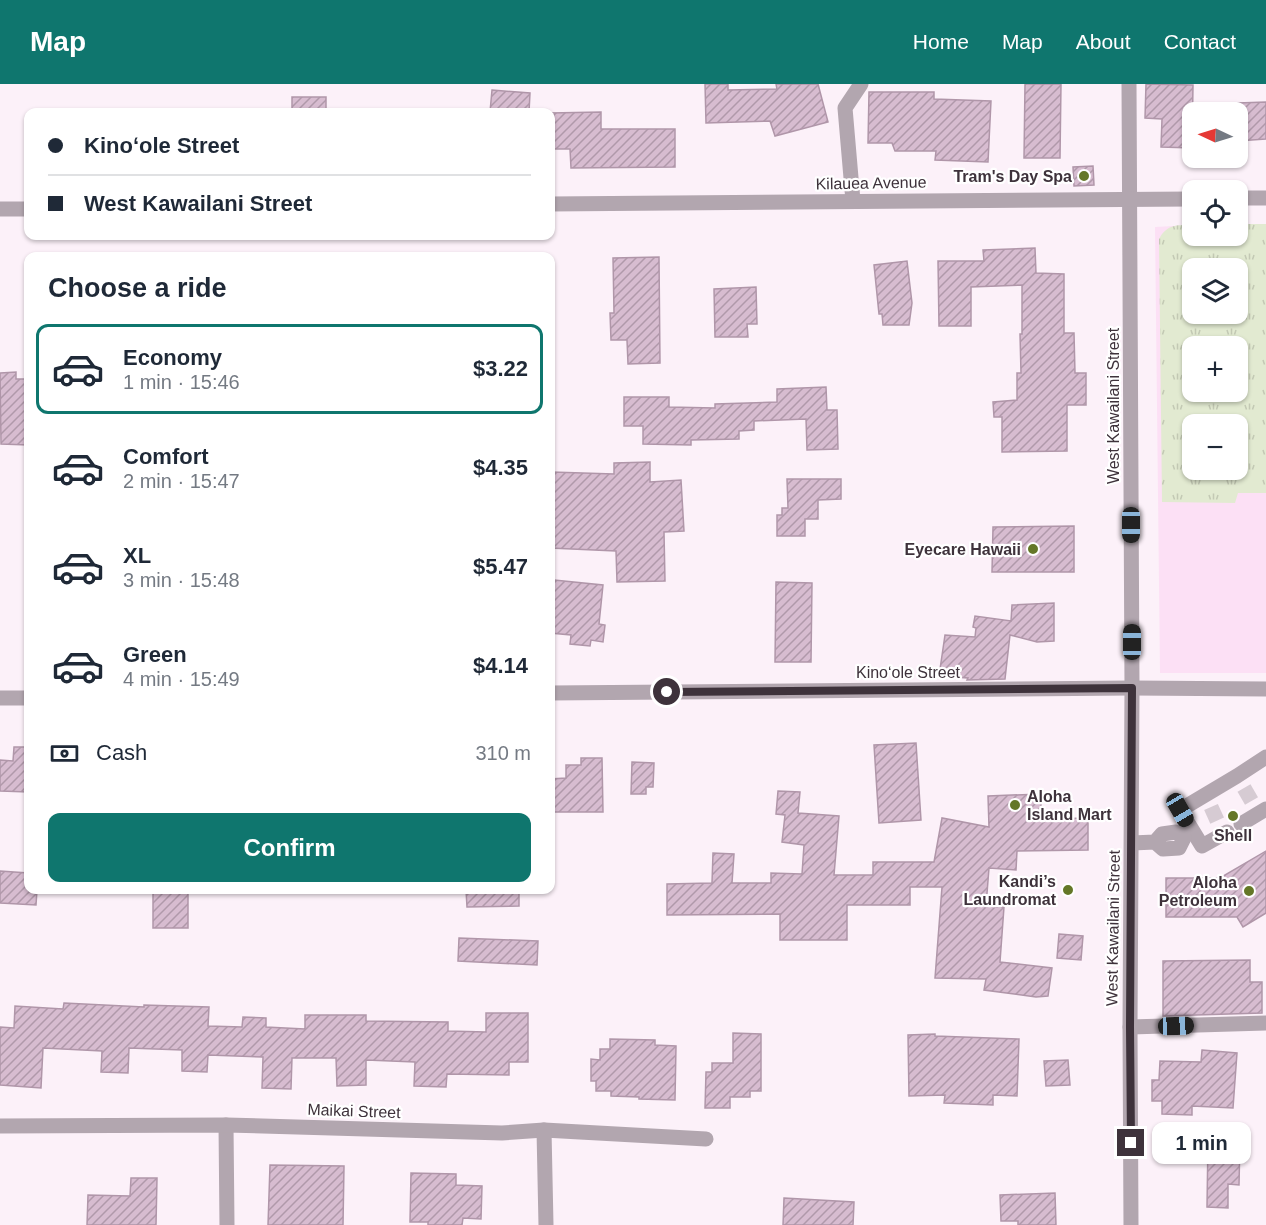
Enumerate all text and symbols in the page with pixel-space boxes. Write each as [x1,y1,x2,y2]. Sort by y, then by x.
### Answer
text: Map [30,26,86,57]
text: Home [913,30,969,53]
text: Map [1002,30,1043,53]
text: About [1076,30,1131,53]
text: Contact [1164,30,1236,53]
north arrow [1182,102,1248,168]
map controls [1182,102,1248,480]
text: Kinoʻole Street [84,133,239,158]
place label: Tram's Day Spa [953,168,1072,185]
marker: Tram's Day Spa [1077,169,1091,183]
street label: Kilauea Avenue [815,174,927,192]
button: locate [1182,180,1248,246]
text: West Kawailani Street [84,191,312,216]
button: layers [1182,258,1248,324]
text: Choose a ride [48,273,227,303]
street label: West Kawailani Street [1105,327,1122,484]
button: + [1182,336,1248,402]
icon: car [51,342,105,396]
text: Economy [123,345,222,370]
text: $3.22 [473,356,528,381]
text: 1 min · 15:46 [123,371,240,393]
button: − [1182,414,1248,480]
icon: car [51,441,105,495]
text: Comfort [123,444,209,469]
text: $4.35 [473,455,528,480]
text: 2 min · 15:47 [123,470,240,492]
car [1122,507,1140,543]
icon: car [51,540,105,594]
place label: Eyecare Hawaii [904,541,1021,558]
marker: Eyecare Hawaii [1026,542,1040,556]
text: XL [123,543,151,568]
text: $5.47 [473,554,528,579]
text: 3 min · 15:48 [123,569,240,591]
car [1123,624,1141,660]
icon: car [51,639,105,693]
text: Green [123,642,187,667]
text: $4.14 [473,653,528,678]
street label: Kinoʻole Street [856,664,961,681]
text: 4 min · 15:49 [123,668,240,690]
route start [653,678,680,705]
icon: cash [48,737,81,770]
text: Cash [96,740,147,765]
text: 310 m [475,742,531,764]
place label: Aloha Island Mart [1027,788,1112,823]
car [1163,790,1197,830]
marker: Aloha Island Mart [1008,798,1022,812]
marker: Shell [1226,809,1240,823]
button: Confirm [48,813,531,882]
place label: Shell [1214,827,1252,844]
street label: West Kawailani Street [1103,849,1123,1006]
place label: Kandi’s Laundromat [964,873,1057,908]
place label: Aloha Petroleum [1159,874,1237,909]
marker: Kandi’s Laundromat [1061,883,1075,897]
marker: Aloha Petroleum [1242,884,1256,898]
car [1158,1016,1194,1036]
street label: Maikai Street [307,1101,402,1121]
callout: 1 min [1152,1122,1251,1164]
route end [1117,1129,1144,1156]
text: 1 min [1175,1132,1228,1154]

